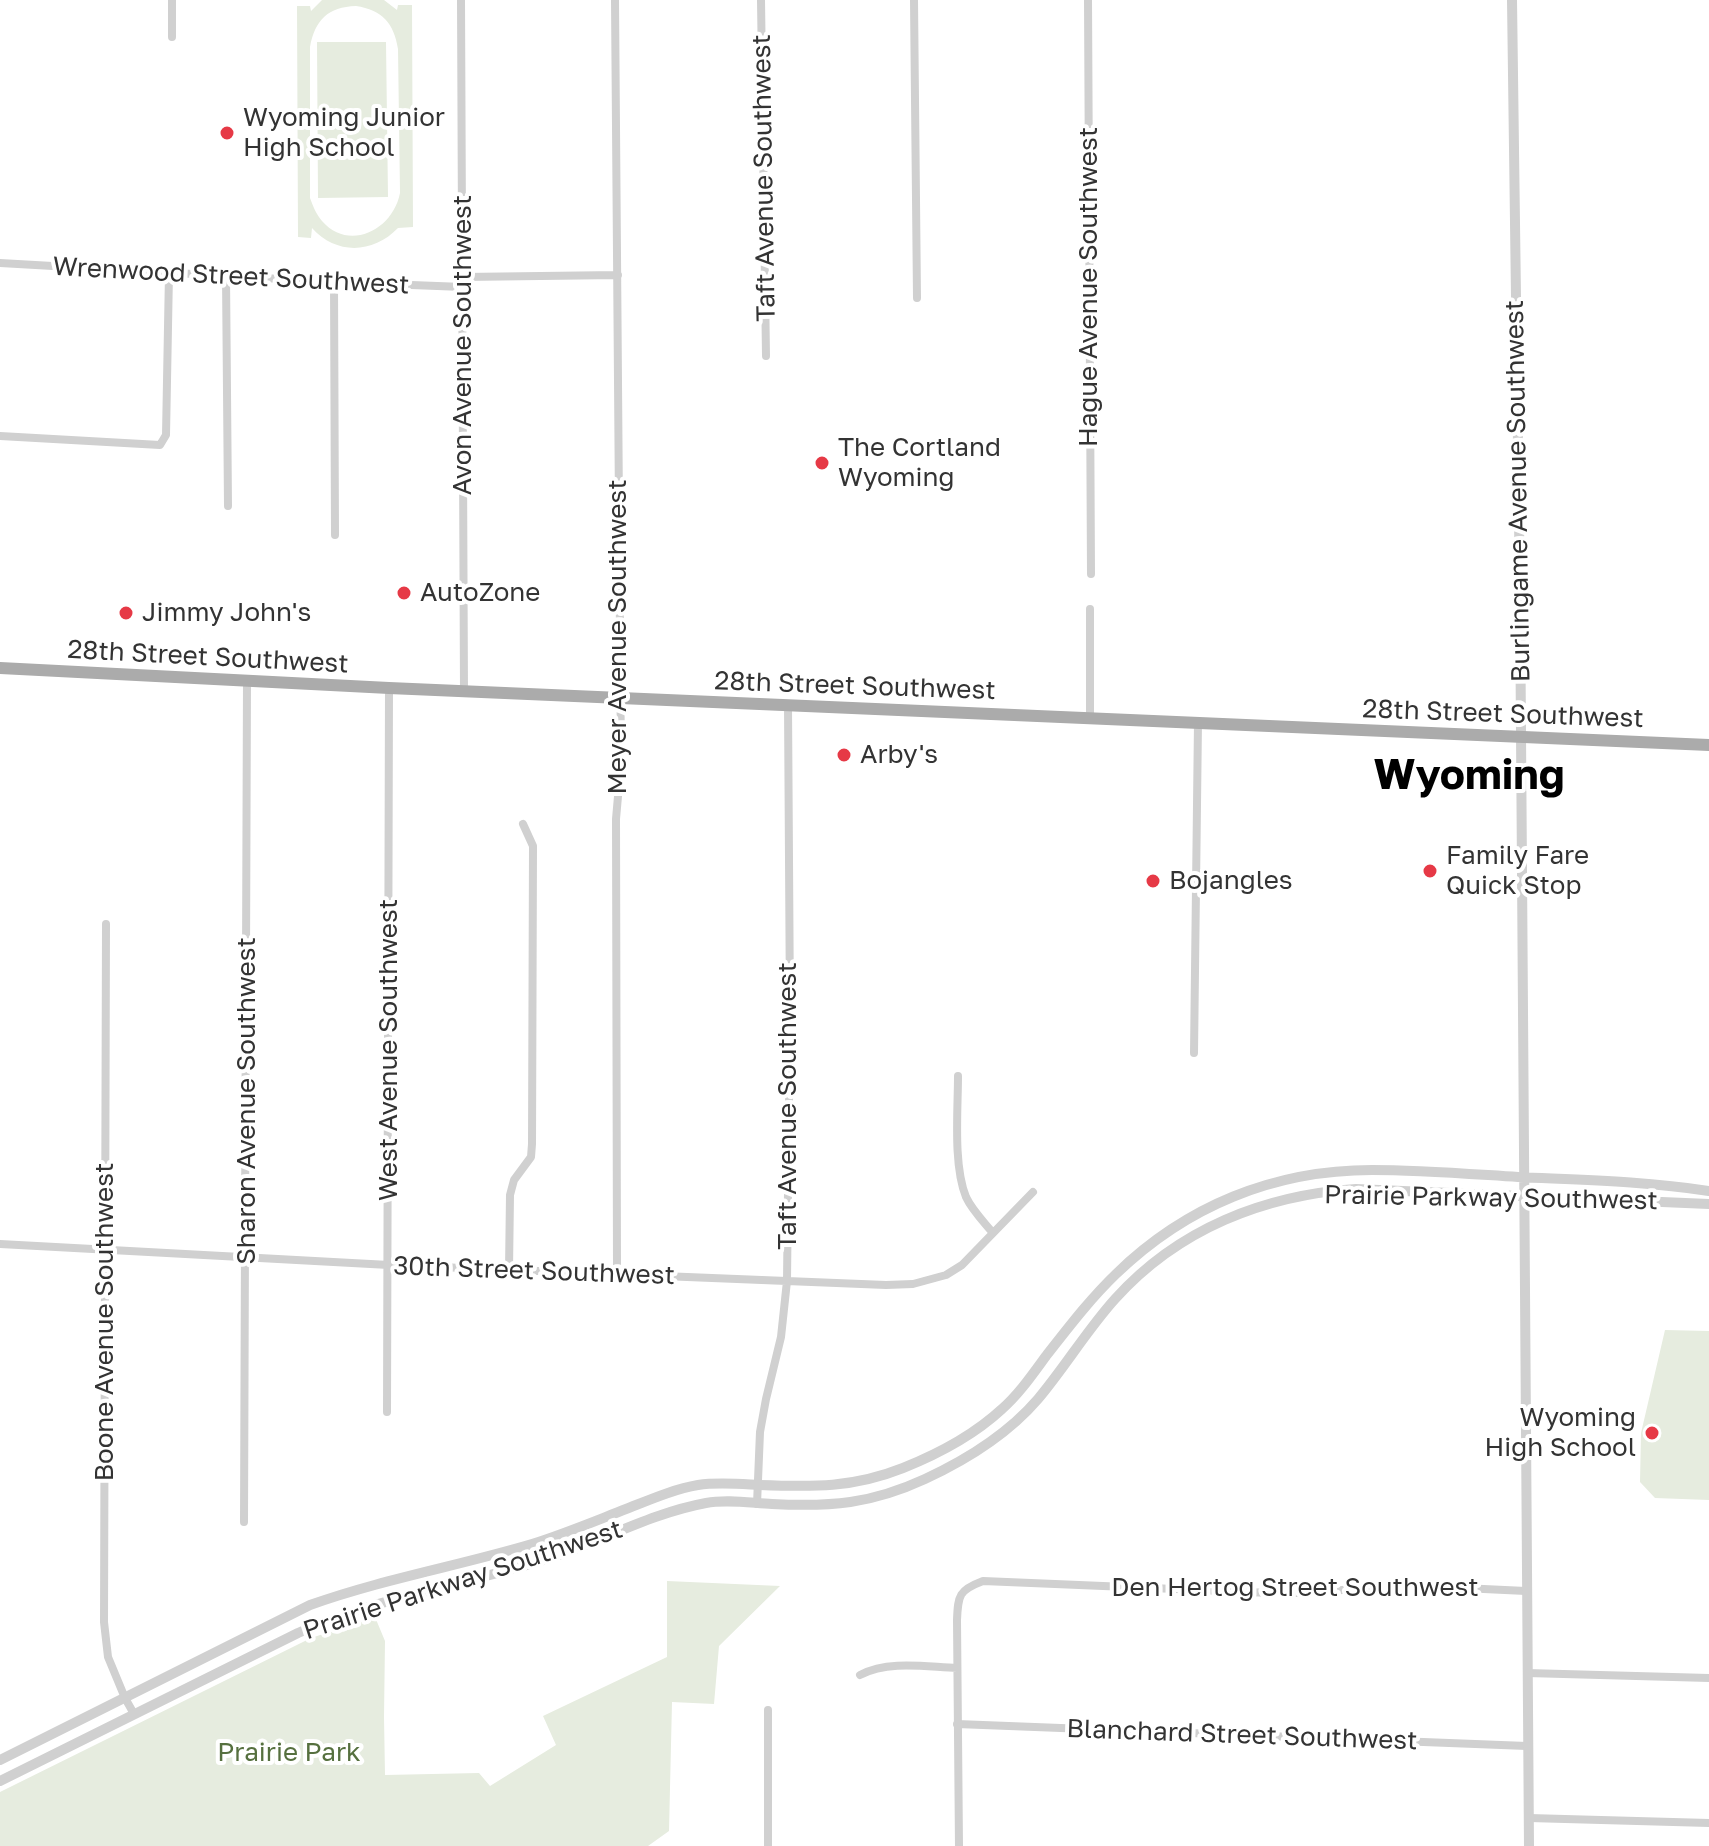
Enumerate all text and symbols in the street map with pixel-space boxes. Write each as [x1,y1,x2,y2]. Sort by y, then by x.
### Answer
street label: Taft Avenue Southwest [746,34,782,322]
place label: Wyoming Junior High School [243,102,445,164]
marker: Wyoming Junior High School [218,124,236,142]
street label: Hague Avenue Southwest [1073,127,1105,447]
street label: Avon Avenue Southwest [447,195,479,495]
street label: Wrenwood Street Southwest [52,251,410,301]
street label: Burlingame Avenue Southwest [1499,300,1537,682]
place label: The Cortland Wyoming [838,432,1001,494]
marker: The Cortland Wyoming [813,454,831,472]
street label: Meyer Avenue Southwest [602,479,634,795]
place label: AutoZone [420,577,540,609]
marker: AutoZone [395,584,413,602]
place label: Jimmy John's [142,597,311,629]
marker: Jimmy John's [117,604,135,622]
street label: 28th Street Southwest [67,634,349,680]
street label: 28th Street Southwest [714,665,996,707]
street label: 28th Street Southwest [1362,693,1644,735]
place label: Arby's [860,739,938,771]
marker: Arby's [835,746,853,764]
district label: Wyoming [1373,751,1565,801]
place label: Family Fare Quick Stop [1446,840,1589,902]
marker: Family Fare Quick Stop [1421,862,1439,880]
place label: Bojangles [1169,865,1293,897]
marker: Bojangles [1144,872,1162,890]
street label: West Avenue Southwest [373,899,405,1201]
street label: Sharon Avenue Southwest [231,937,263,1265]
street label: Taft Avenue Southwest [772,962,804,1250]
street label: Boone Avenue Southwest [89,1163,121,1481]
street label: Prairie Parkway Southwest [1324,1179,1658,1217]
street label: 30th Street Southwest [393,1250,675,1292]
place label: Wyoming High School [1484,1402,1636,1464]
marker: Wyoming High School [1643,1424,1661,1442]
street label: Prairie Parkway Southwest [299,1514,627,1646]
street label: Den Hertog Street Southwest [1111,1572,1479,1604]
street label: Blanchard Street Southwest [1066,1713,1418,1757]
park label: Prairie Park [217,1737,361,1769]

